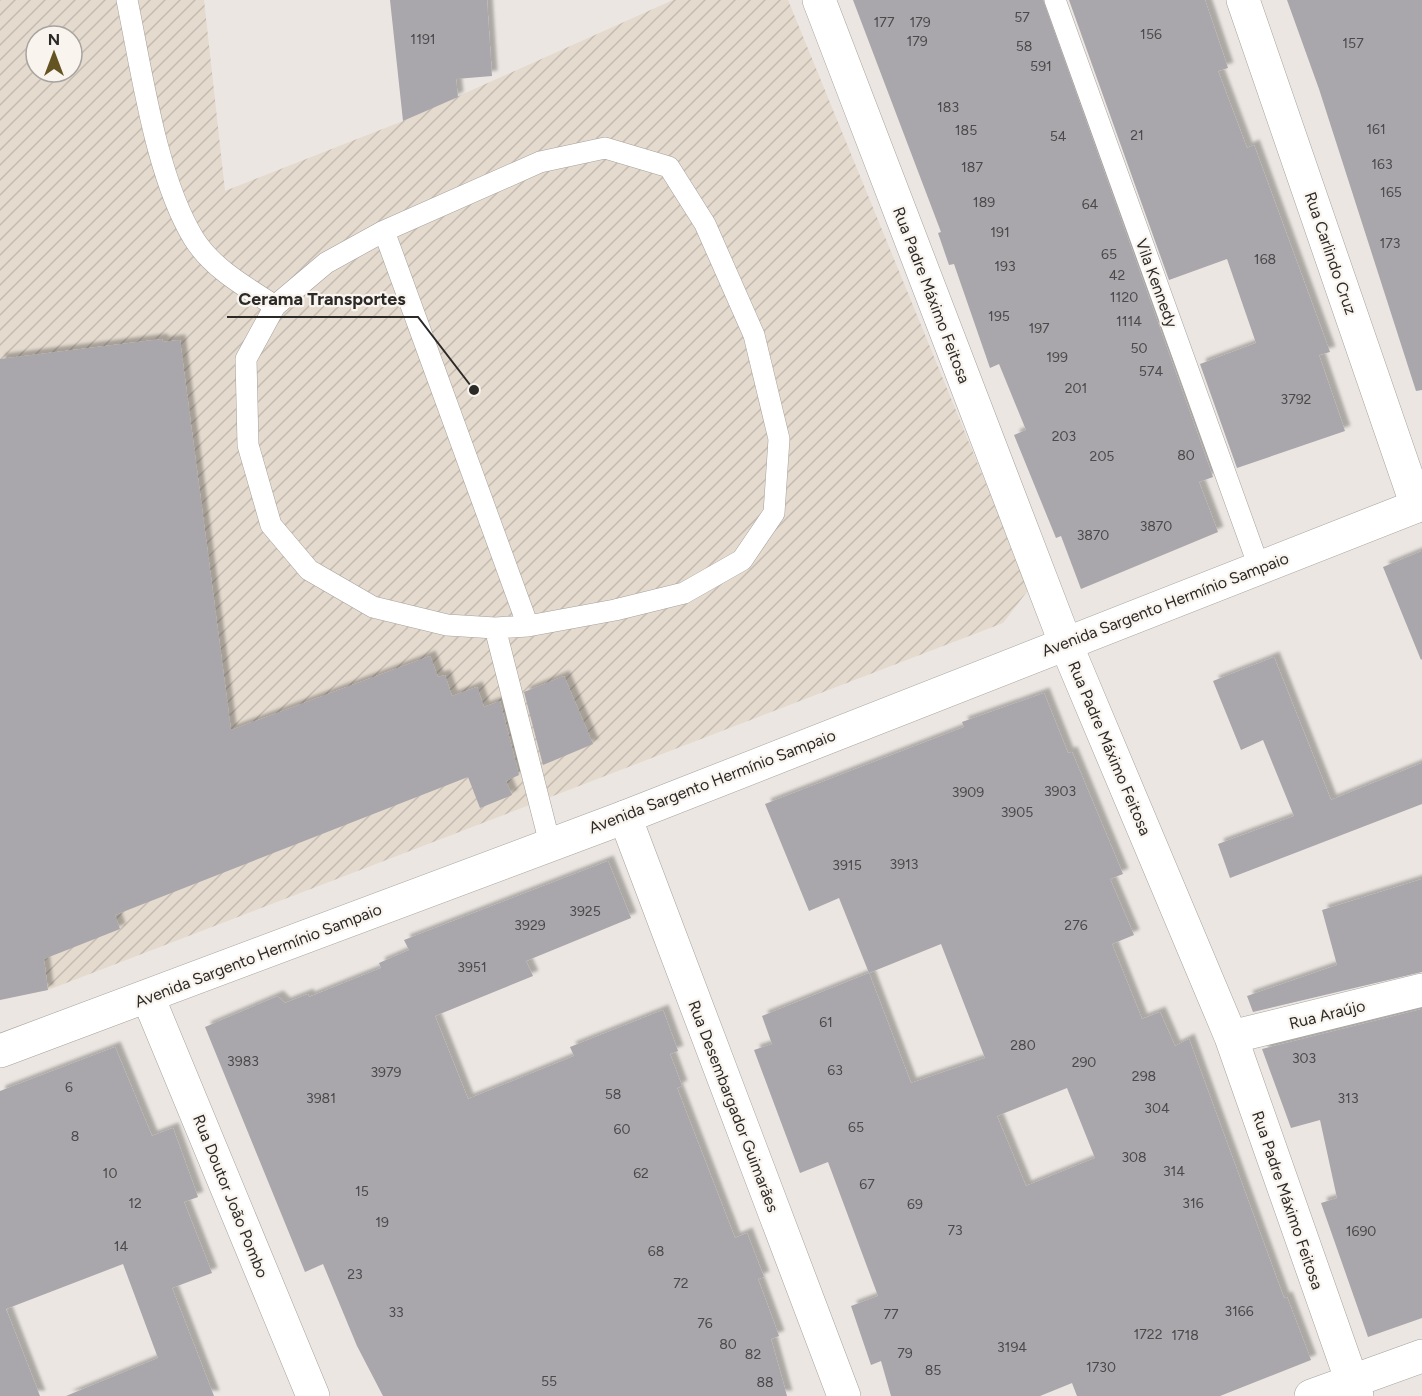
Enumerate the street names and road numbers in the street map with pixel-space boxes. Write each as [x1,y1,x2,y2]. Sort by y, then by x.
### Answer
street label: Rua Carlindo Cruz [1301,189,1360,317]
street label: Rua Padre Máximo Feitosa [889,204,974,386]
street label: Vila Kennedy [1132,236,1182,331]
street label: Avenida Sargento Hermínio Sampaio [1039,548,1291,660]
street label: Rua Padre Máximo Feitosa [1064,658,1155,838]
street label: Avenida Sargento Hermínio Sampaio [586,725,838,837]
street label: Avenida Sargento Hermínio Sampaio [132,899,384,1011]
street label: Rua Araújo [1287,996,1367,1033]
street label: Rua Desembargador Guimarães [684,998,783,1215]
street label: Rua Padre Máximo Feitosa [1248,1108,1327,1292]
street label: Rua Doutor João Pombo [189,1112,272,1281]

